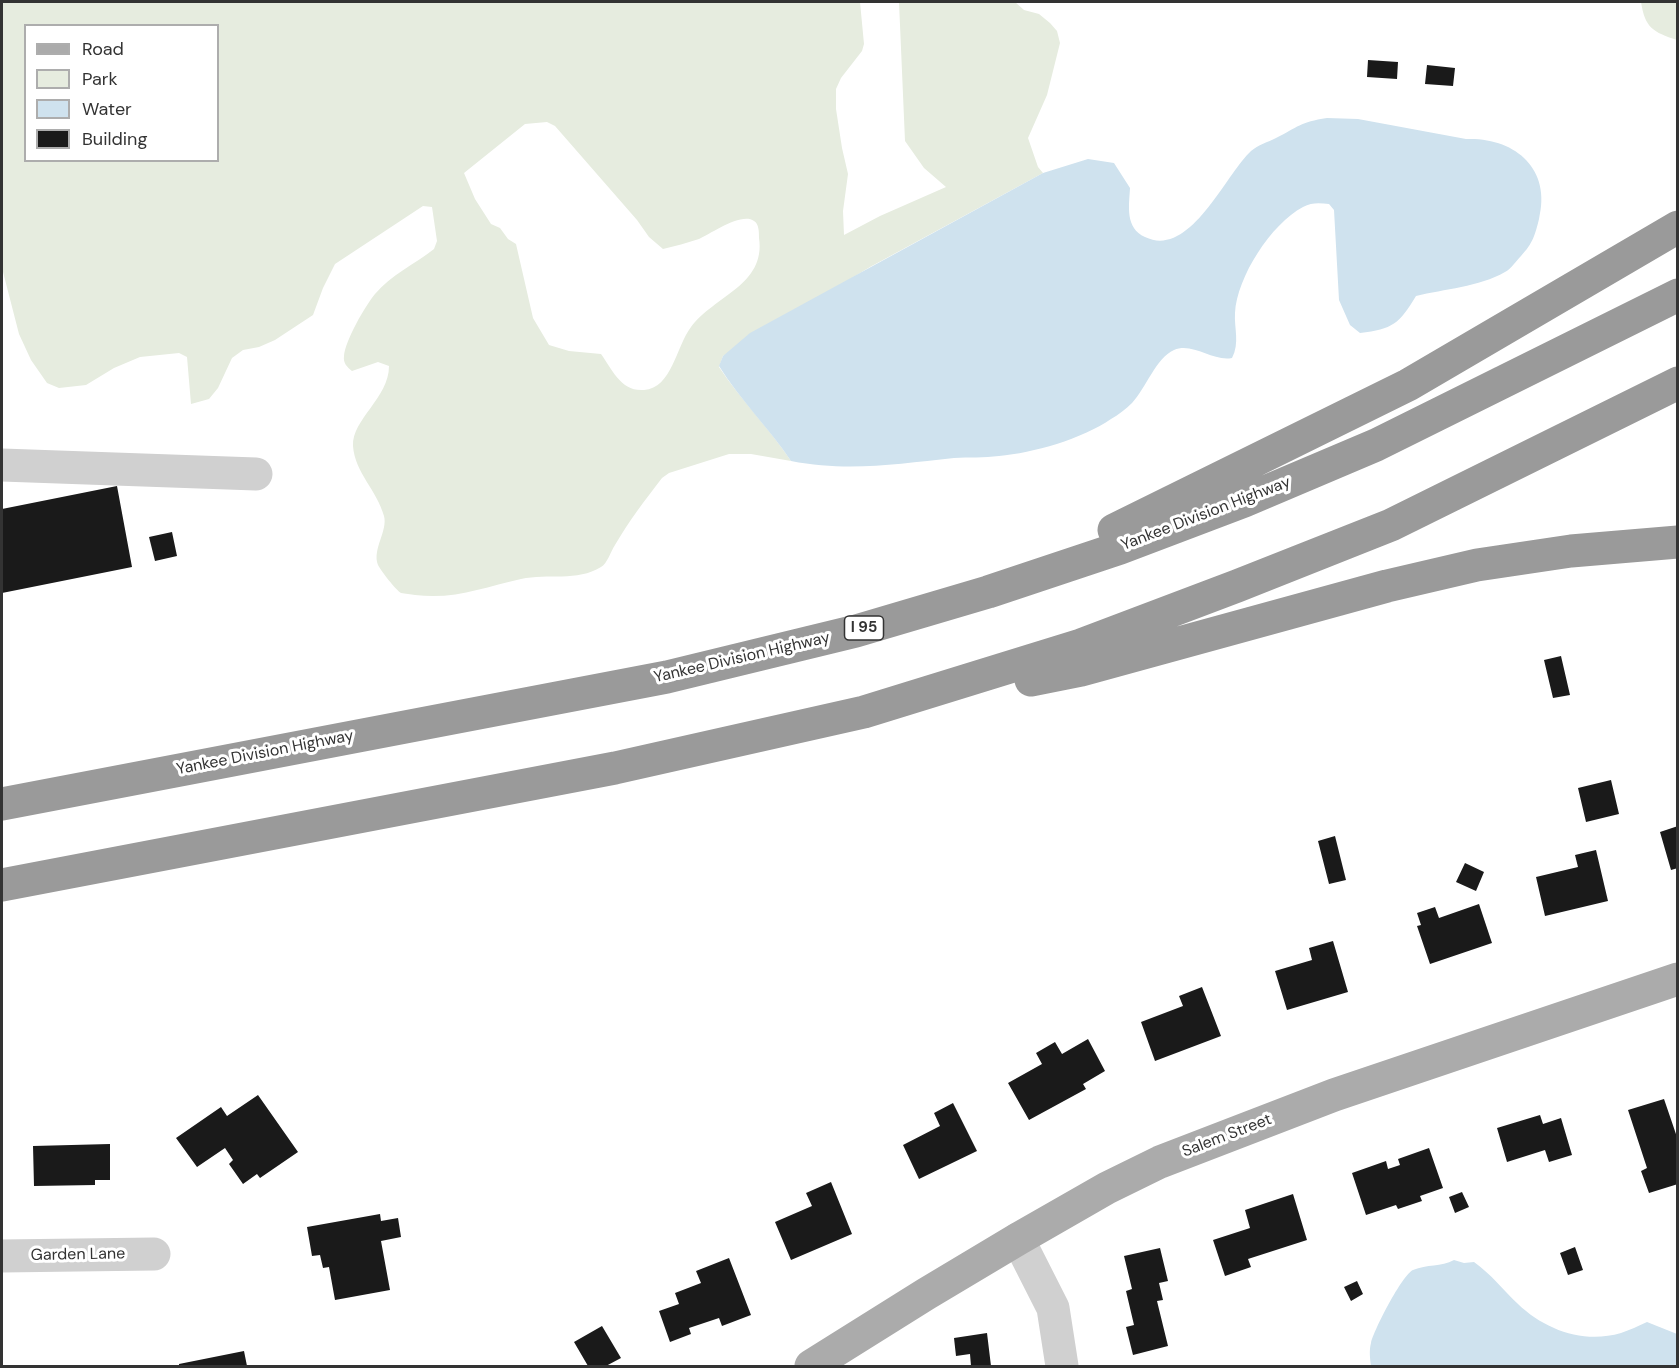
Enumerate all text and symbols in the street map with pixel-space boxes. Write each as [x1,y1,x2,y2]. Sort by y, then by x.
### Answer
legend [24,24,219,162]
text: Road [82,37,124,61]
text: Park [82,67,118,91]
text: Water [82,97,132,121]
text: Building [82,127,147,151]
street label: Yankee Division Highway [1119,473,1293,555]
road number: I 95 [844,616,884,640]
street label: Yankee Division Highway [652,628,832,688]
street label: Yankee Division Highway [175,726,355,780]
street label: Salem Street [1179,1110,1275,1162]
street label: Garden Lane [31,1245,125,1265]

